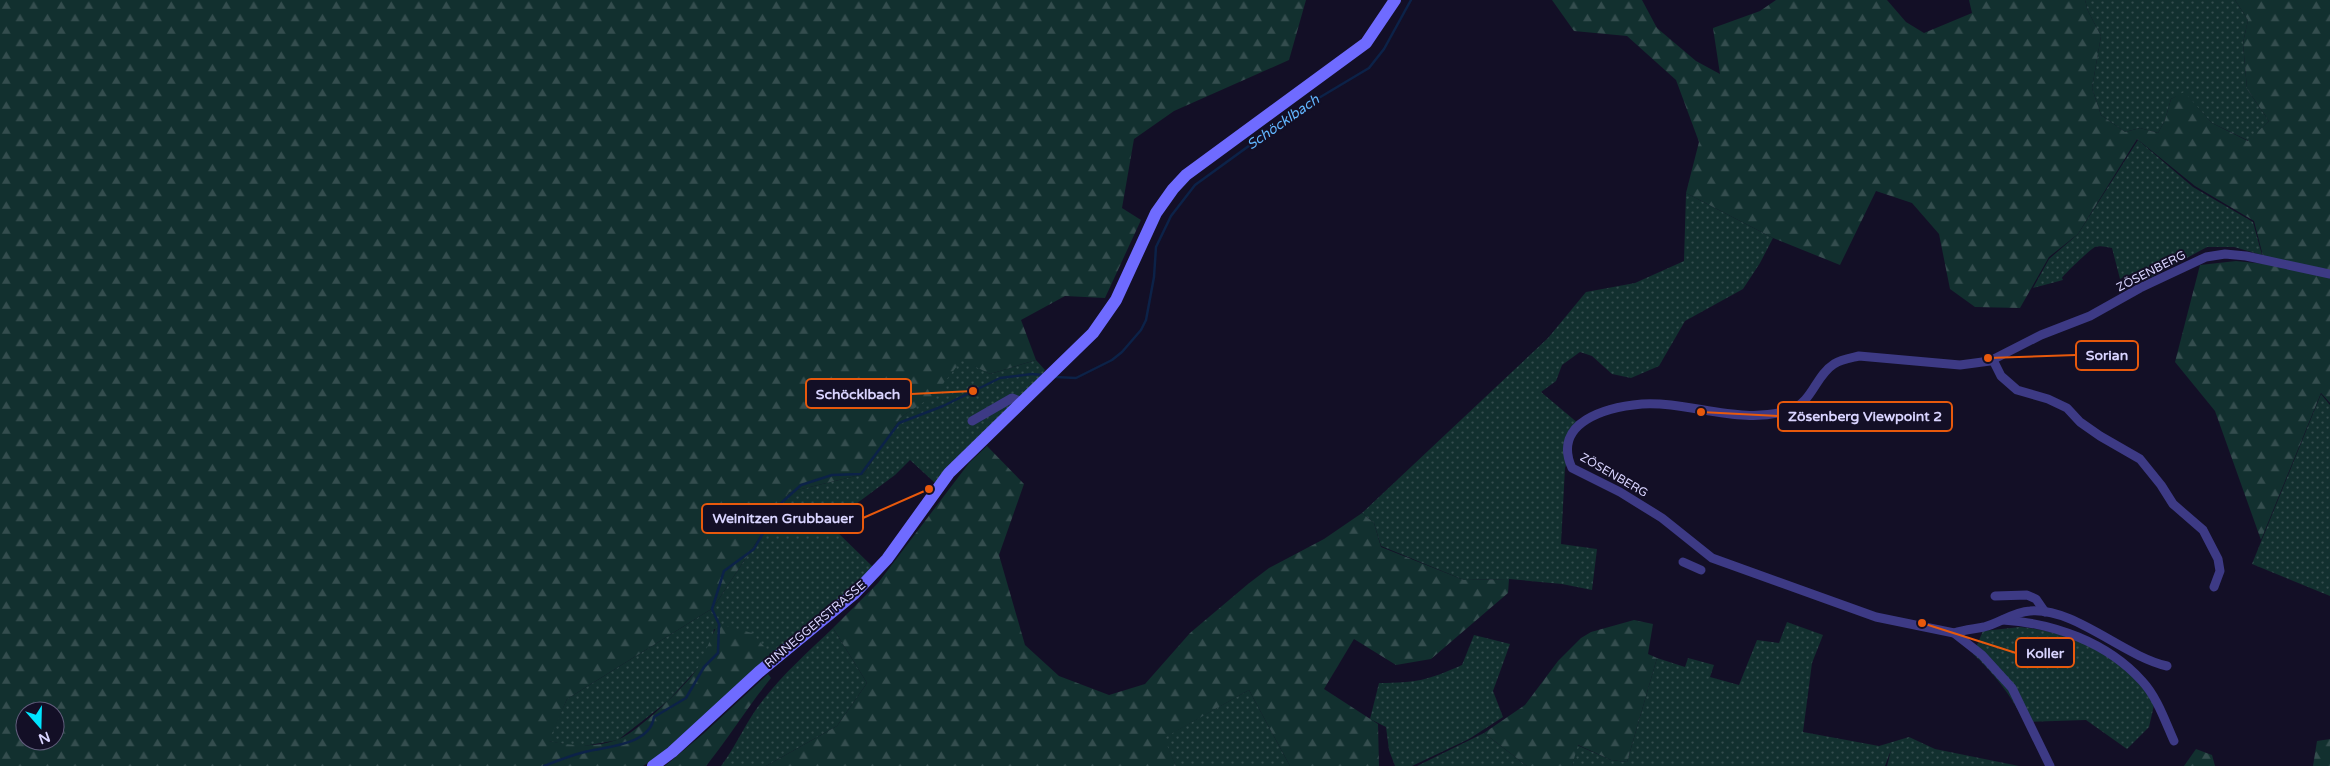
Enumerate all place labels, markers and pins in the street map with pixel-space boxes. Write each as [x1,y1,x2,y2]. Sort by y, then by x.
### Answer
callout: Sorian [2076,341,2138,370]
callout: Schöcklbach [806,379,911,408]
callout: Zösenberg Viewpoint 2 [1778,402,1952,431]
callout: Weinitzen Grubbauer [702,504,863,533]
callout: Koller [2016,638,2074,667]

